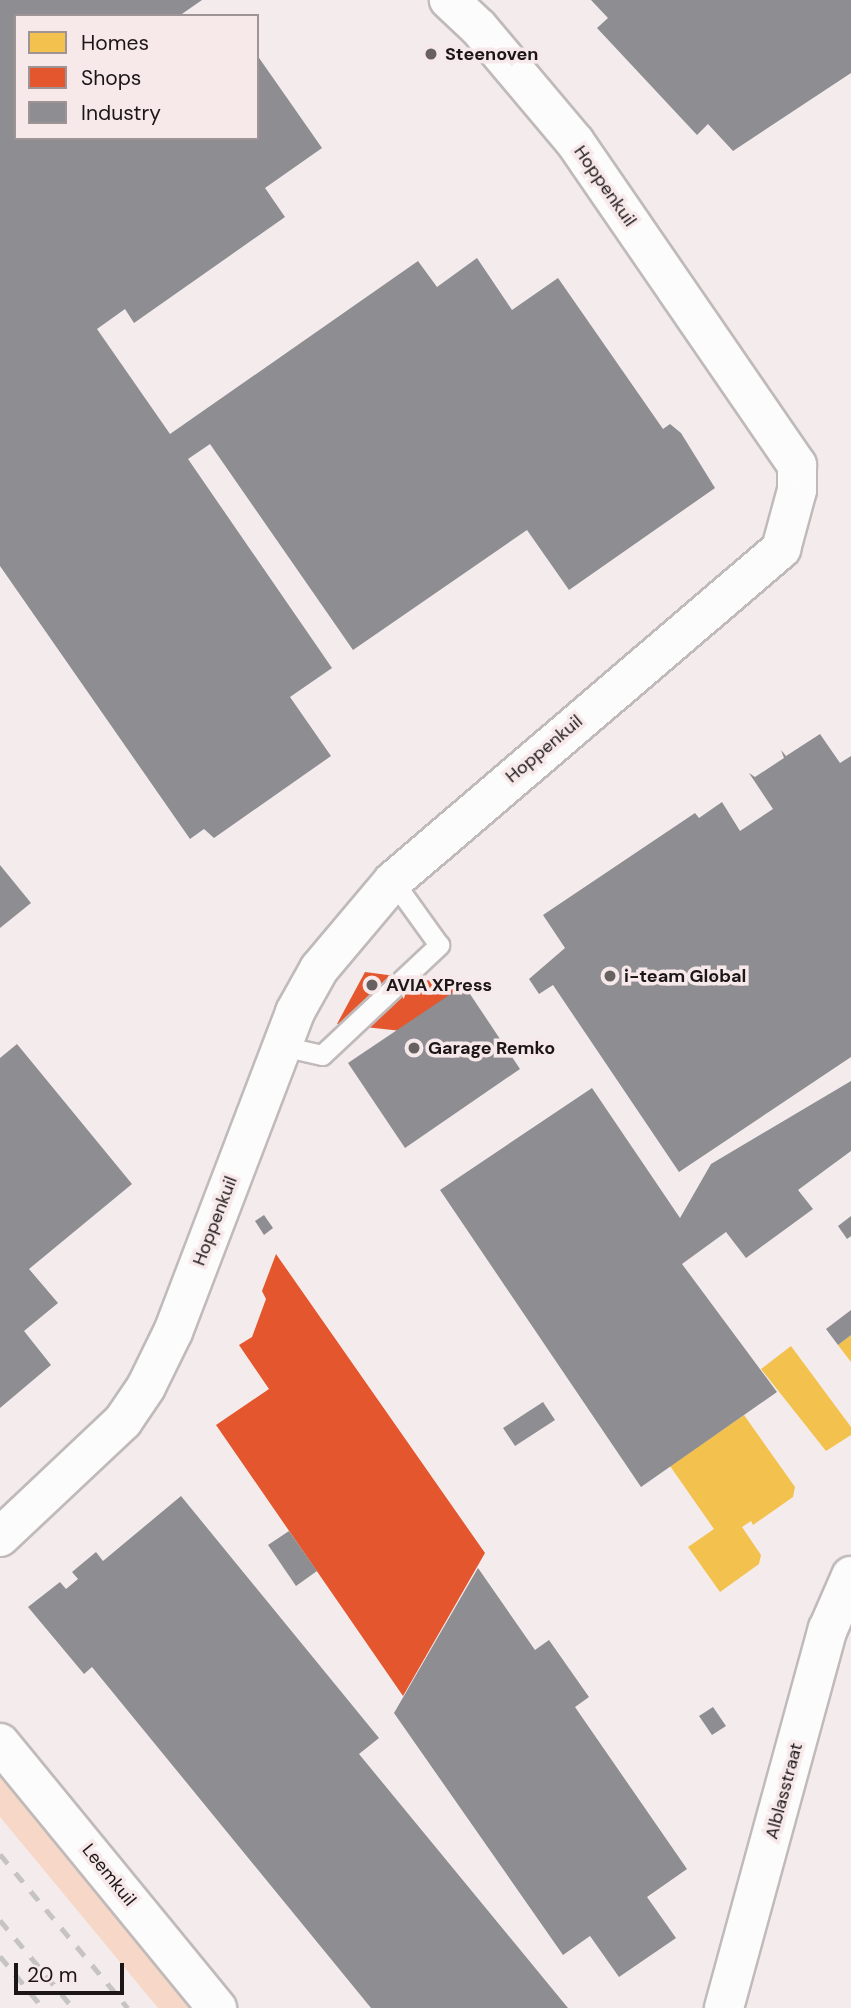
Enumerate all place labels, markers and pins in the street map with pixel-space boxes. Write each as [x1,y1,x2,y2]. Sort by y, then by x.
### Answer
place label: Steenoven [445,43,538,65]
marker: Steenoven [423,46,439,62]
place label: i-team Global [624,965,746,987]
marker: i-team Global [602,968,618,984]
place label: AVIA XPress [386,974,492,996]
marker: AVIA XPress [364,977,380,993]
place label: Garage Remko [428,1037,555,1059]
marker: Garage Remko [406,1040,422,1056]

